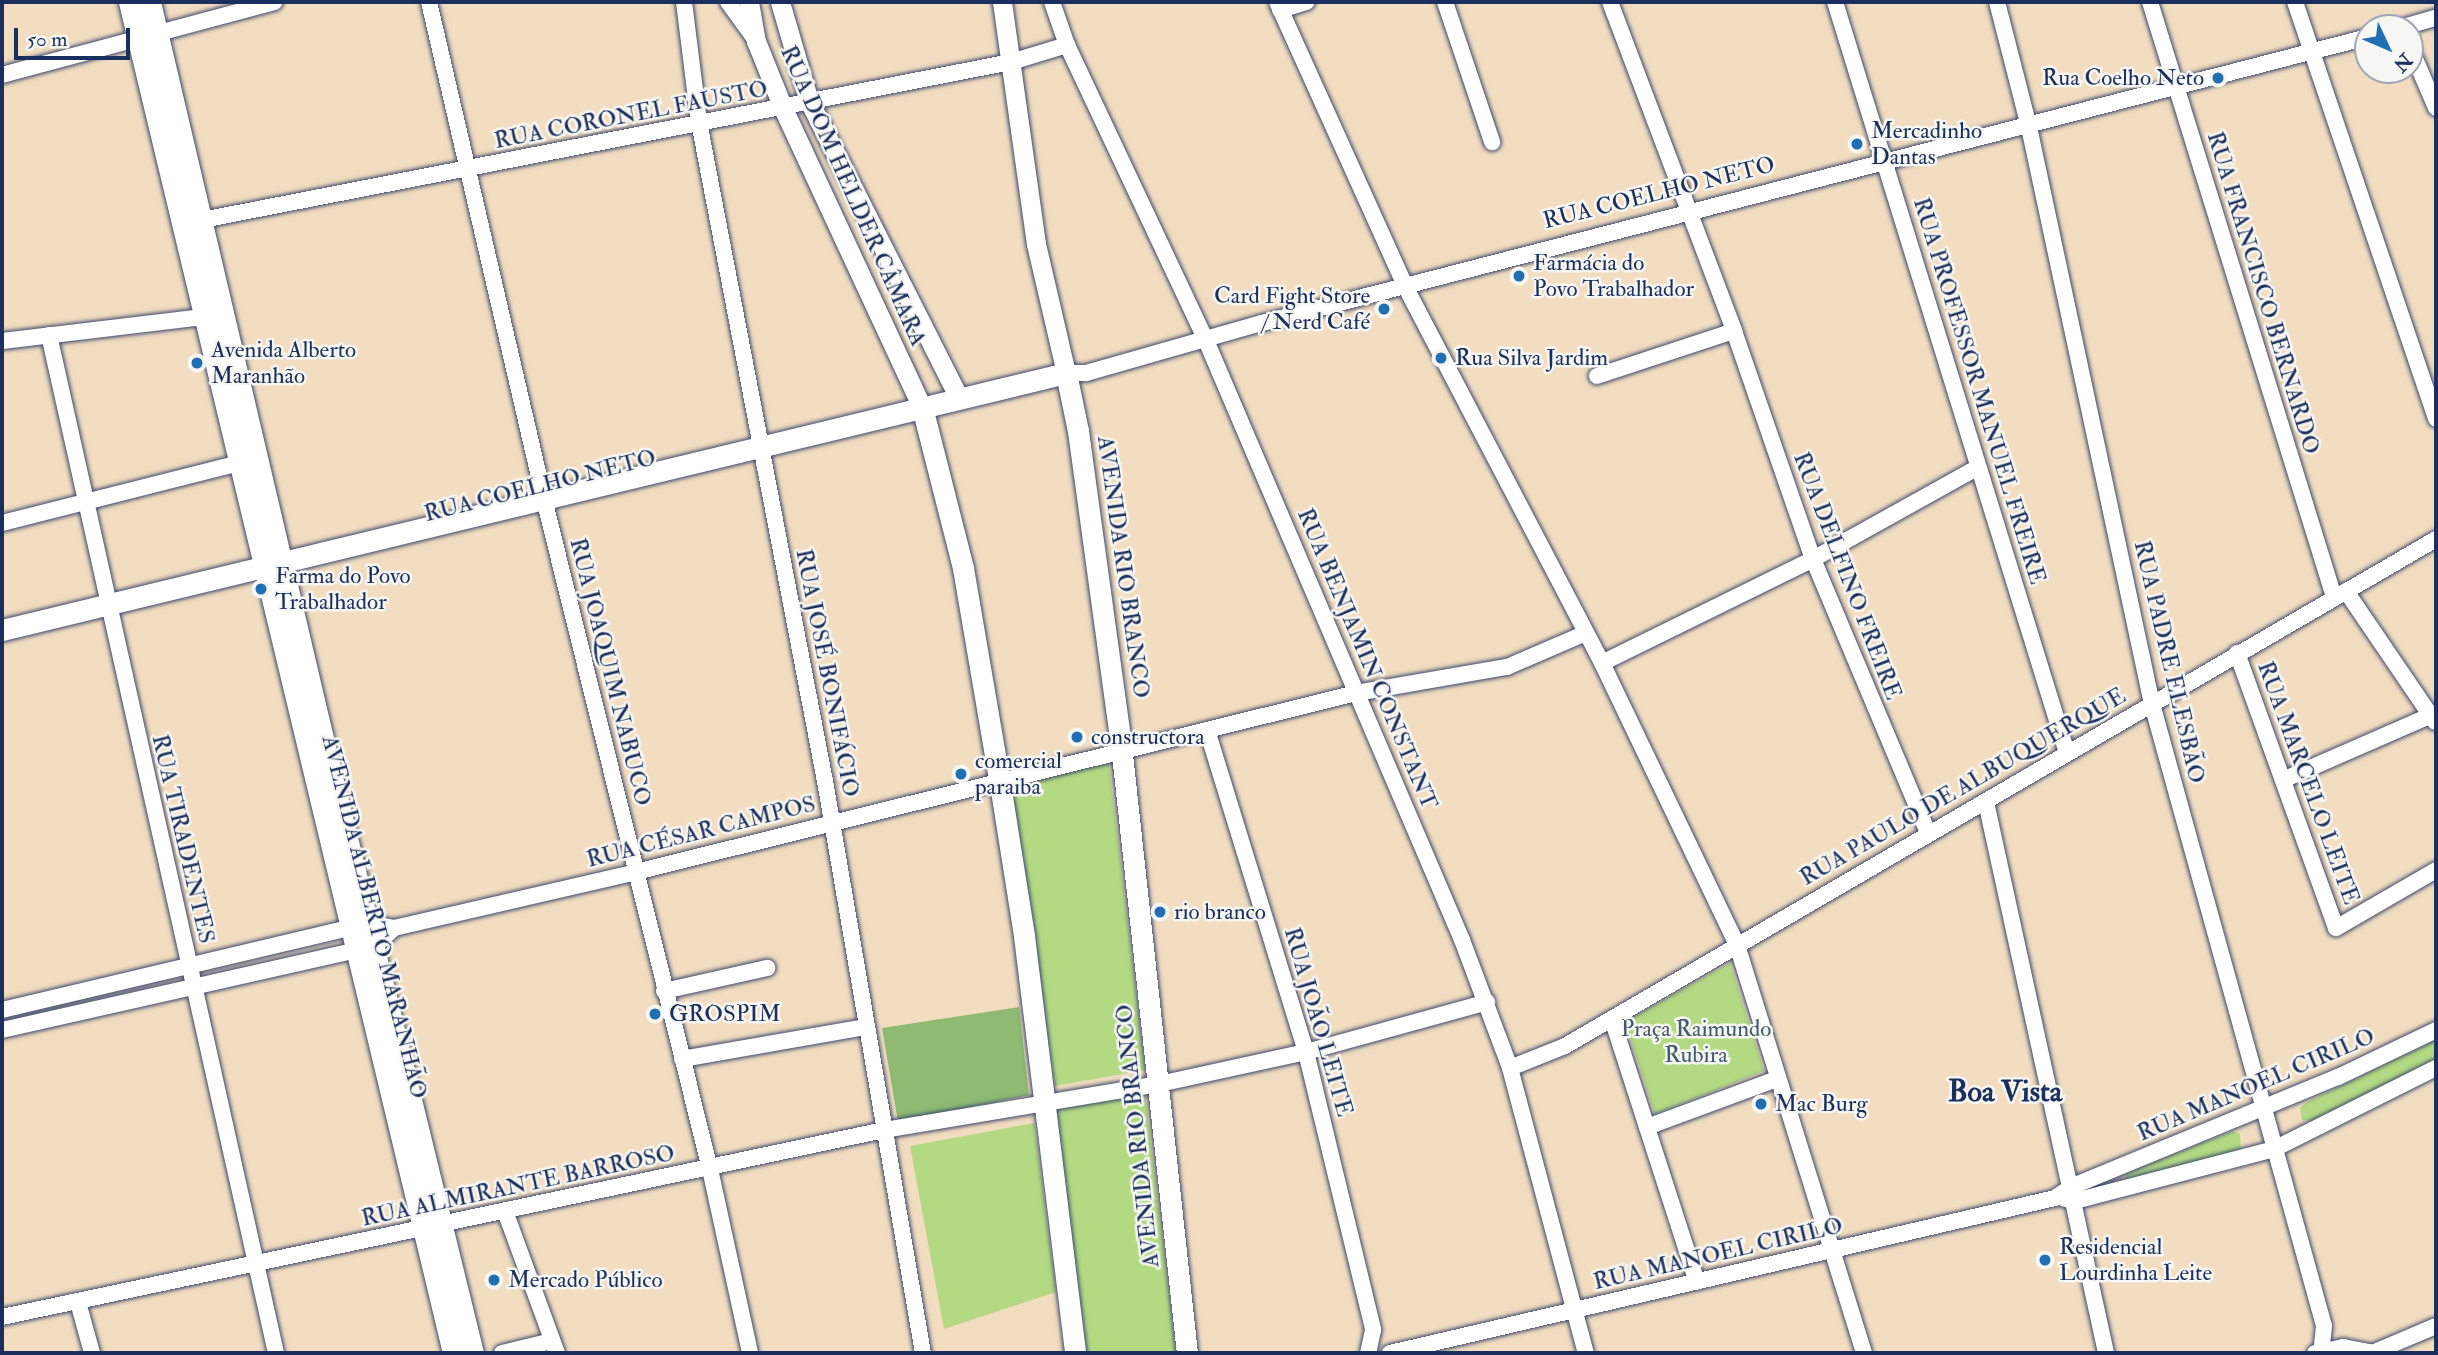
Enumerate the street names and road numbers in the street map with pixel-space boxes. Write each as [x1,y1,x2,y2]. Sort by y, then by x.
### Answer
street label: RUA DOM HELDER CÂMARA [774,41,932,351]
street label: RUA CORONEL FAUSTO [492,75,770,155]
street label: RUA FRANCISCO BERNARDO [2201,128,2325,458]
street label: RUA COELHO NETO [1540,151,1778,235]
street label: RUA PROFESSOR MANUEL FREIRE [1907,194,2051,588]
street label: AVENIDA RIO BRANCO [1091,434,1155,700]
street label: RUA COELHO NETO [421,444,659,528]
street label: RUA DELFINO FREIRE [1787,448,1907,704]
street label: RUA BENJAMIN CONSTANT [1291,504,1443,814]
street label: RUA JOAQUIM NABUCO [563,535,657,809]
street label: RUA PADRE ELESBÃO [2128,538,2210,786]
street label: RUA JOSÉ BONIFÁCIO [789,547,865,799]
street label: RUA MARCELO LEITE [2251,658,2365,908]
street label: RUA PAULO DE ALBUQUERQUE [1795,682,2131,892]
street label: RUA TIRADENTES [146,732,220,946]
street label: AVENIDA ALBERTO MARANHÃO [315,732,433,1102]
street label: RUA CÉSAR CAMPOS [584,790,818,874]
street label: RUA JOÃO LEITE [1278,924,1358,1120]
street label: AVENIDA RIO BRANCO [1110,1003,1166,1269]
street label: RUA MANOEL CIRILO [2133,1023,2379,1147]
street label: RUA ALMIRANTE BARROSO [359,1139,677,1233]
street label: RUA MANOEL CIRILO [1591,1212,1845,1296]

